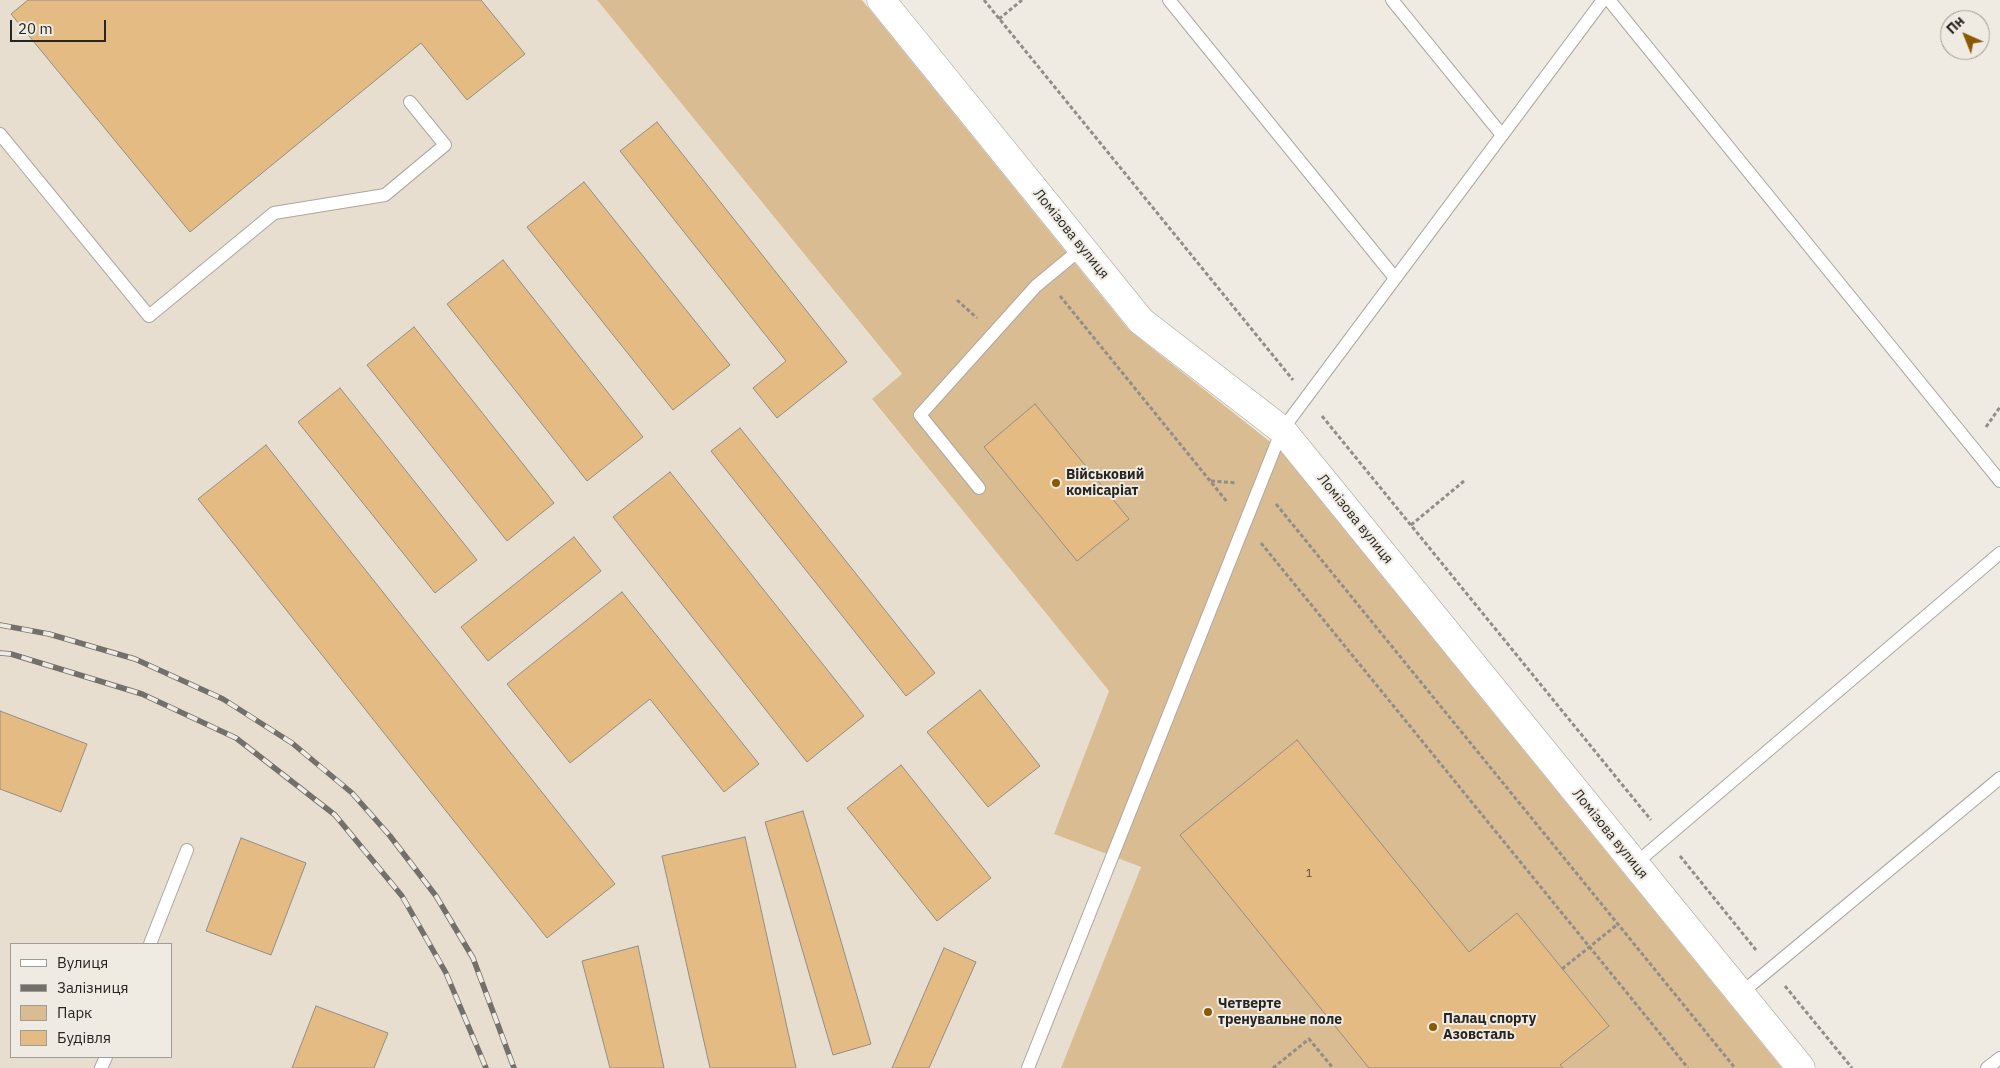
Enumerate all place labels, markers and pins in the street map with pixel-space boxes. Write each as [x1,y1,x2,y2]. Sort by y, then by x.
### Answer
place label: Військовий комісаріат [1066,467,1144,500]
marker: Військовий комісаріат [1050,477,1062,489]
place label: Четверте тренувальне поле [1218,996,1342,1028]
marker: Четверте тренувальне поле [1202,1006,1214,1018]
place label: Палац спорту Азовсталь [1443,1011,1536,1044]
marker: Палац спорту Азовсталь [1427,1021,1439,1033]

